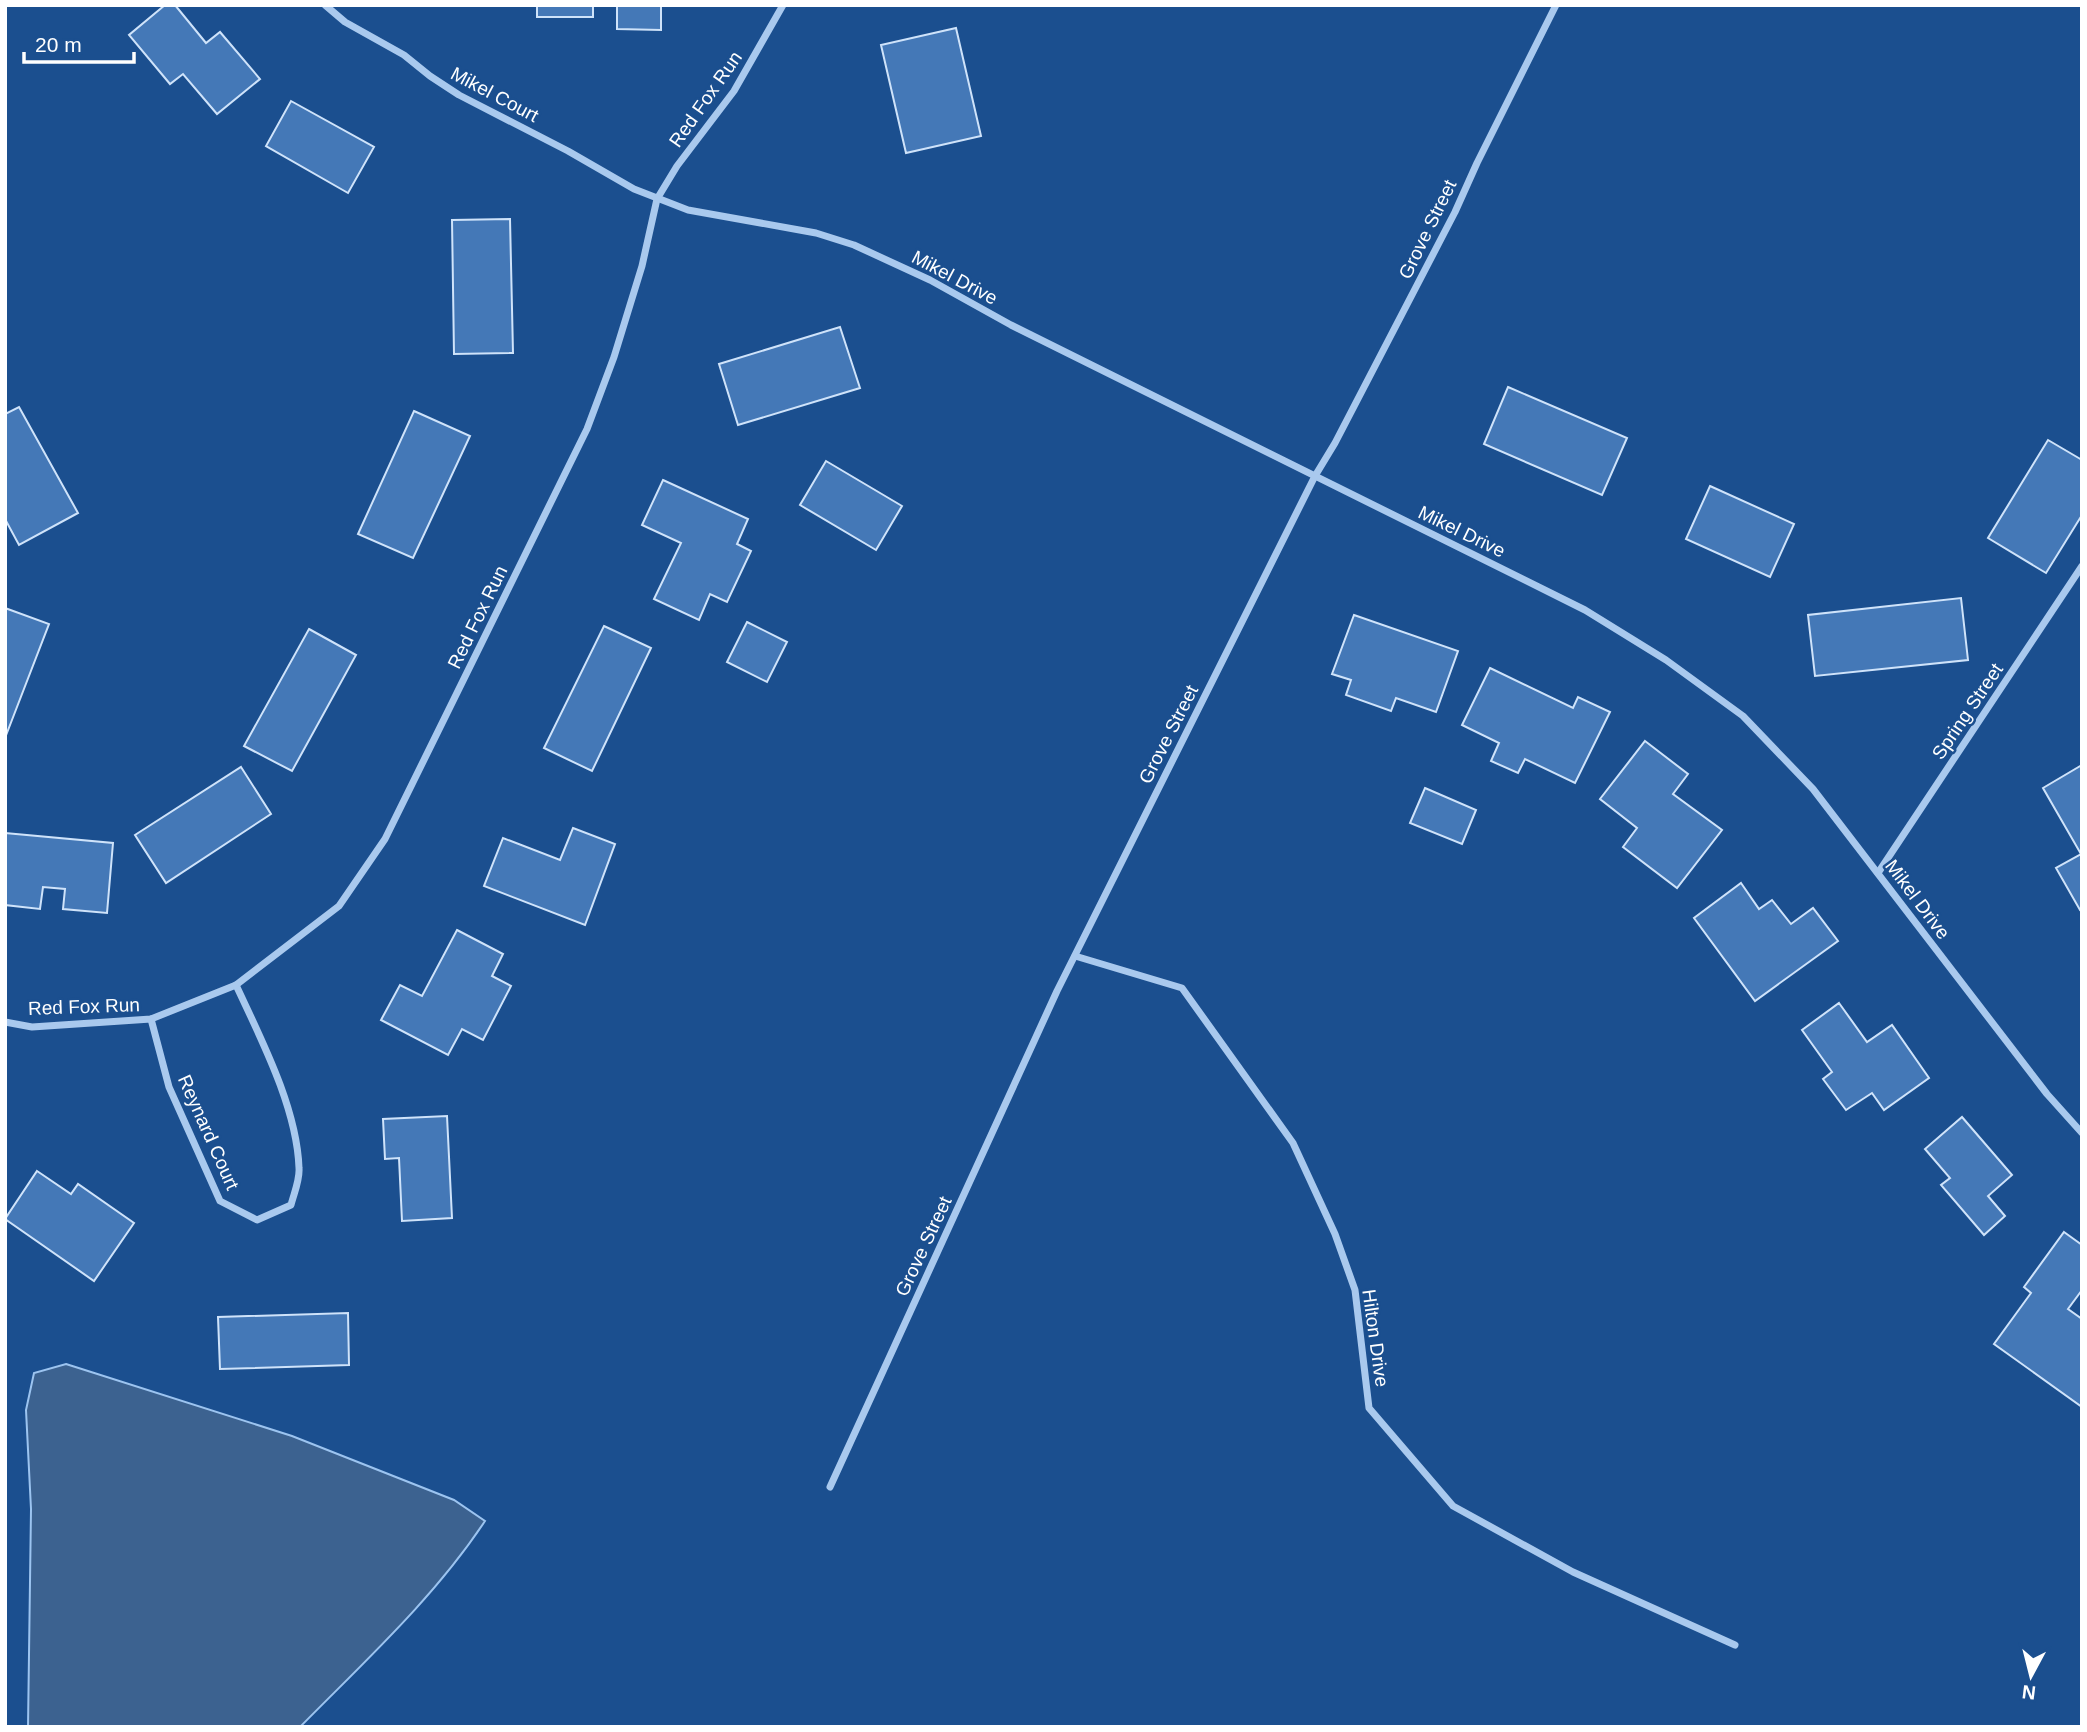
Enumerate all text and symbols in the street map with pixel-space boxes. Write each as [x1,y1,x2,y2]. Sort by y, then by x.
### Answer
scale bar [24,21,135,65]
text: 20 m [35,33,82,56]
street label: Red Fox Run [665,47,746,151]
street label: Mikel Court [447,63,543,127]
street label: Grove Street [1394,176,1461,282]
street label: Mikel Drive [908,246,1001,309]
street label: Mikel Drive [1415,501,1509,561]
street label: Red Fox Run [443,562,511,672]
street label: Spring Street [1928,659,2008,763]
street label: Grove Street [1135,681,1203,787]
street label: Mikel Drive [1881,855,1954,943]
street label: Red Fox Run [28,994,140,1019]
street label: Reynard Court [174,1071,244,1194]
street label: Grove Street [891,1192,956,1299]
street label: Hilton Drive [1358,1288,1393,1388]
north arrow [1996,1641,2066,1711]
text: N [2021,1681,2037,1704]

